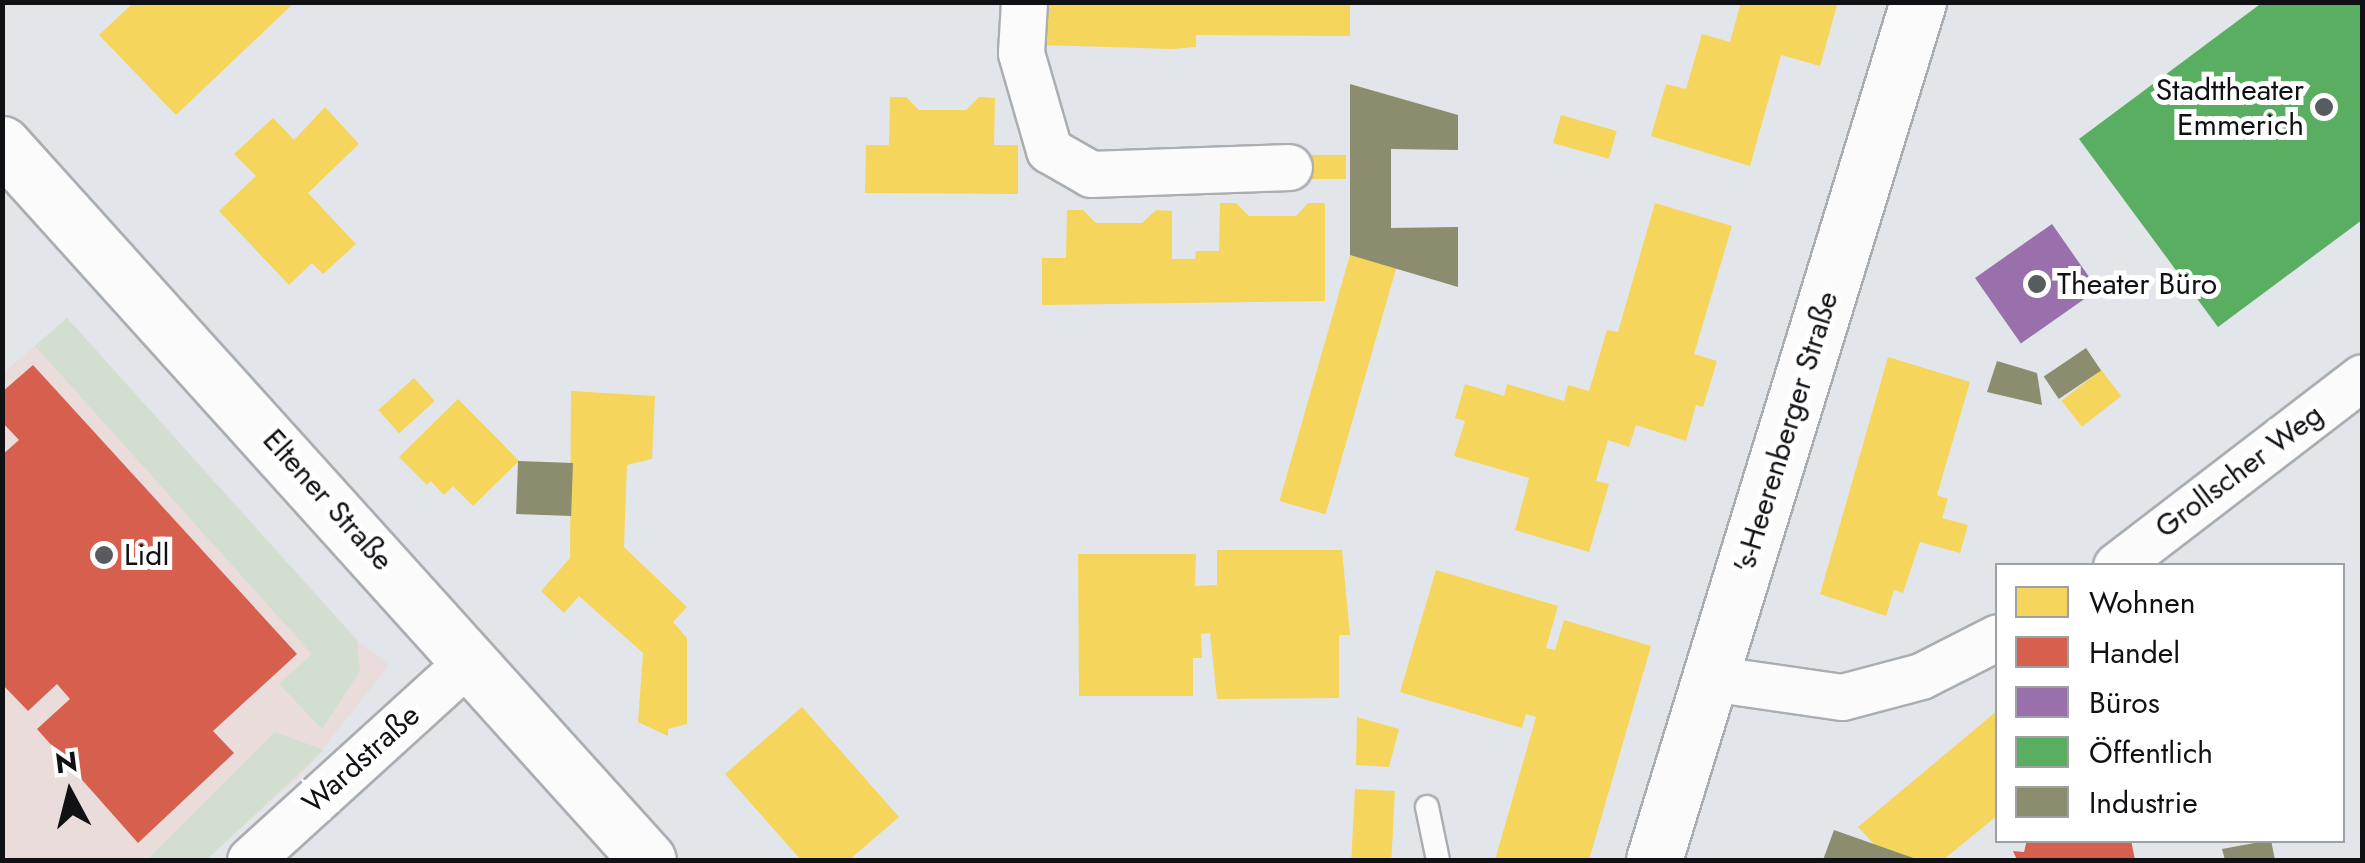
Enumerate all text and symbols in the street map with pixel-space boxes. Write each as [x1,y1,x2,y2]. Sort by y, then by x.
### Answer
place label: Stadttheater Emmerich [2156,72,2304,142]
marker: Stadttheater Emmerich [2313,96,2335,118]
place label: Theater Büro [2057,266,2217,302]
marker: Theater Büro [2026,273,2048,295]
street label: 's-Heerenberger Straße [1726,287,1846,577]
street label: Grollscher Weg [2148,396,2330,546]
street label: Eltener Straße [255,422,401,578]
place label: Lidl [124,537,169,573]
marker: Lidl [93,544,115,566]
legend [1995,563,2345,843]
text: Wohnen [2089,581,2195,624]
text: Handel [2089,631,2180,674]
text: Büros [2089,681,2160,724]
street label: Wardstraße [295,697,427,821]
text: Öffentlich [2089,731,2213,774]
text: N [53,741,80,784]
north arrow [20,743,120,843]
text: Industrie [2089,781,2198,824]

